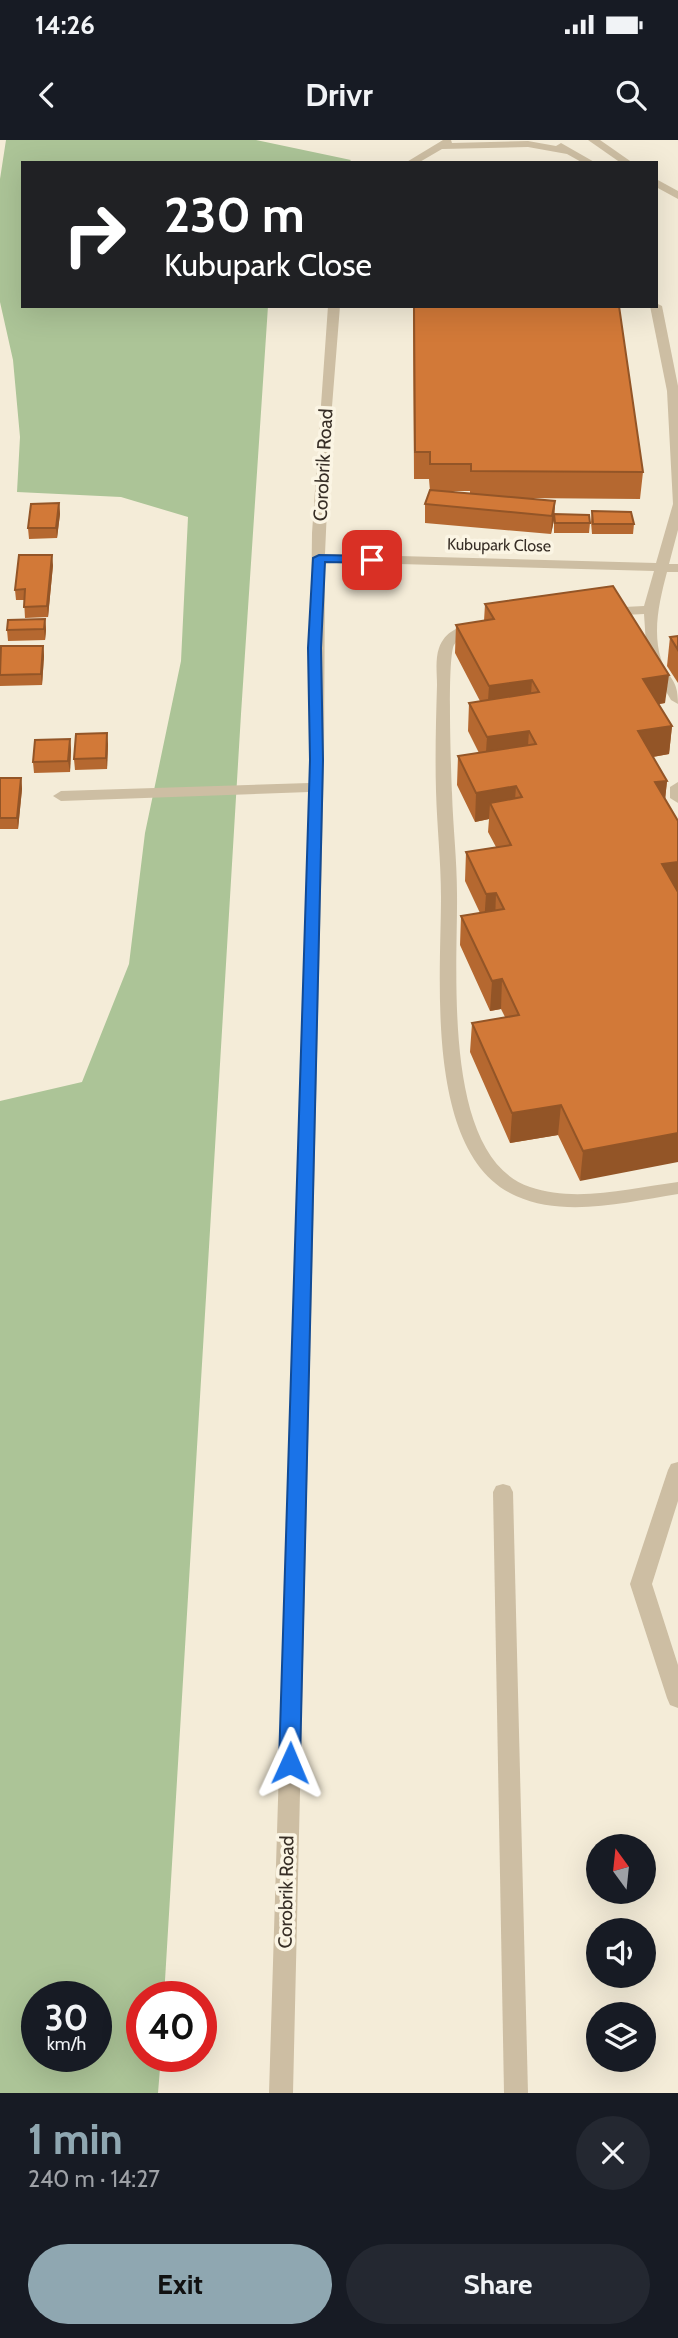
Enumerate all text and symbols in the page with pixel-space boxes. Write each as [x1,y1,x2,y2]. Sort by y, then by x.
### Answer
text: 14:26 [35,9,95,41]
text: Drivr [305,75,373,114]
icon: back [28,76,66,114]
icon: search [612,76,650,114]
text: 230 m [164,185,305,244]
icon: right [49,189,140,280]
text: Kubupark Close [164,245,372,284]
street label: Corobrik Road [309,408,337,522]
pin [342,530,402,590]
street label: Kubupark Close [447,535,551,555]
icon: arrive [353,541,391,579]
position arrow [253,1726,327,1800]
north arrow [586,1834,656,1904]
map controls [586,1834,656,2072]
street label: Corobrik Road [274,1835,298,1949]
button: sound [586,1918,656,1988]
speed limit sign: 40 [126,1981,217,2072]
text: 30 [45,1996,88,2039]
button: layers [586,2002,656,2072]
text: km/h [47,2033,86,2055]
text: 1 min [28,2113,123,2165]
button: close [576,2116,650,2190]
text: 240 m · 14:27 [28,2165,160,2193]
button: Exit [28,2244,332,2324]
button: Share [346,2244,650,2324]

